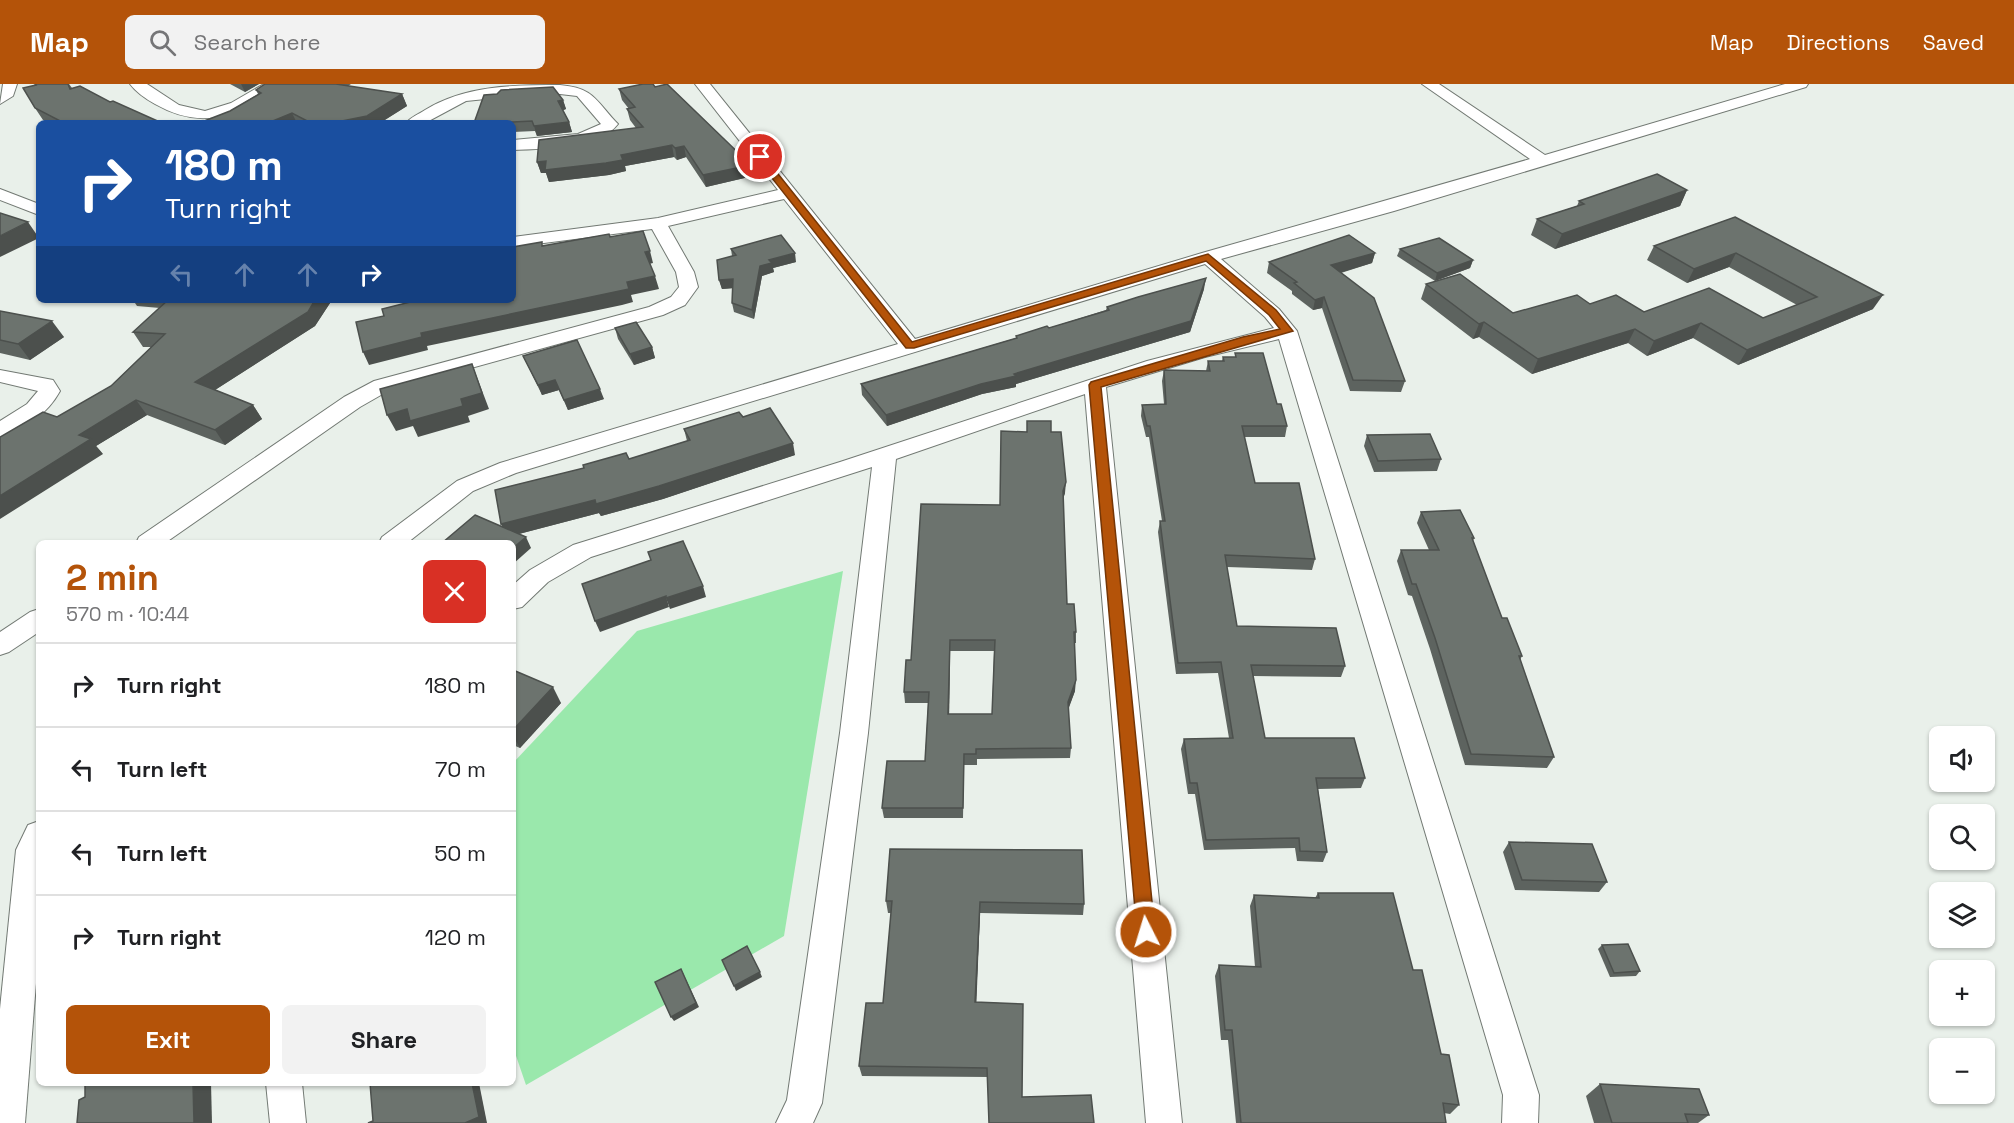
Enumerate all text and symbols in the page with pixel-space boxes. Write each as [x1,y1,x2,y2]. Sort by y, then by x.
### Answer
search box [125,15,545,69]
text: Map [30,24,89,60]
icon: search [146,26,179,59]
text: Search here [194,28,321,56]
text: Map [1710,29,1754,56]
text: Directions [1787,29,1890,56]
text: Saved [1923,29,1984,56]
pin [734,131,785,182]
text: 180 m [165,139,283,192]
icon: arrive [743,140,776,173]
icon: right [66,144,144,222]
text: Turn right [165,191,292,226]
icon: left [165,258,198,291]
icon: ahead [228,258,261,291]
icon: ahead [291,258,324,291]
icon: right [354,258,387,291]
text: 2 min [66,555,159,601]
button: close [423,560,486,623]
text: 570 m · 10:44 [66,601,189,627]
icon: right [66,669,99,702]
text: Turn right [117,671,222,699]
text: 180 m [424,671,486,699]
map controls [1929,726,1995,1104]
button: sound [1929,726,1995,792]
icon: left [66,753,99,786]
text: Turn left [117,755,207,783]
text: 70 m [435,755,486,783]
button: search [1929,804,1995,870]
icon: left [66,837,99,870]
text: Turn left [117,839,207,867]
text: 50 m [434,839,486,867]
button: layers [1929,882,1995,948]
position arrow [1114,900,1178,964]
icon: right [66,921,99,954]
text: Turn right [117,923,222,951]
text: 120 m [425,923,486,951]
button: + [1929,960,1995,1026]
button: Exit [66,1005,270,1074]
button: Share [282,1005,486,1074]
button: − [1929,1038,1995,1104]

